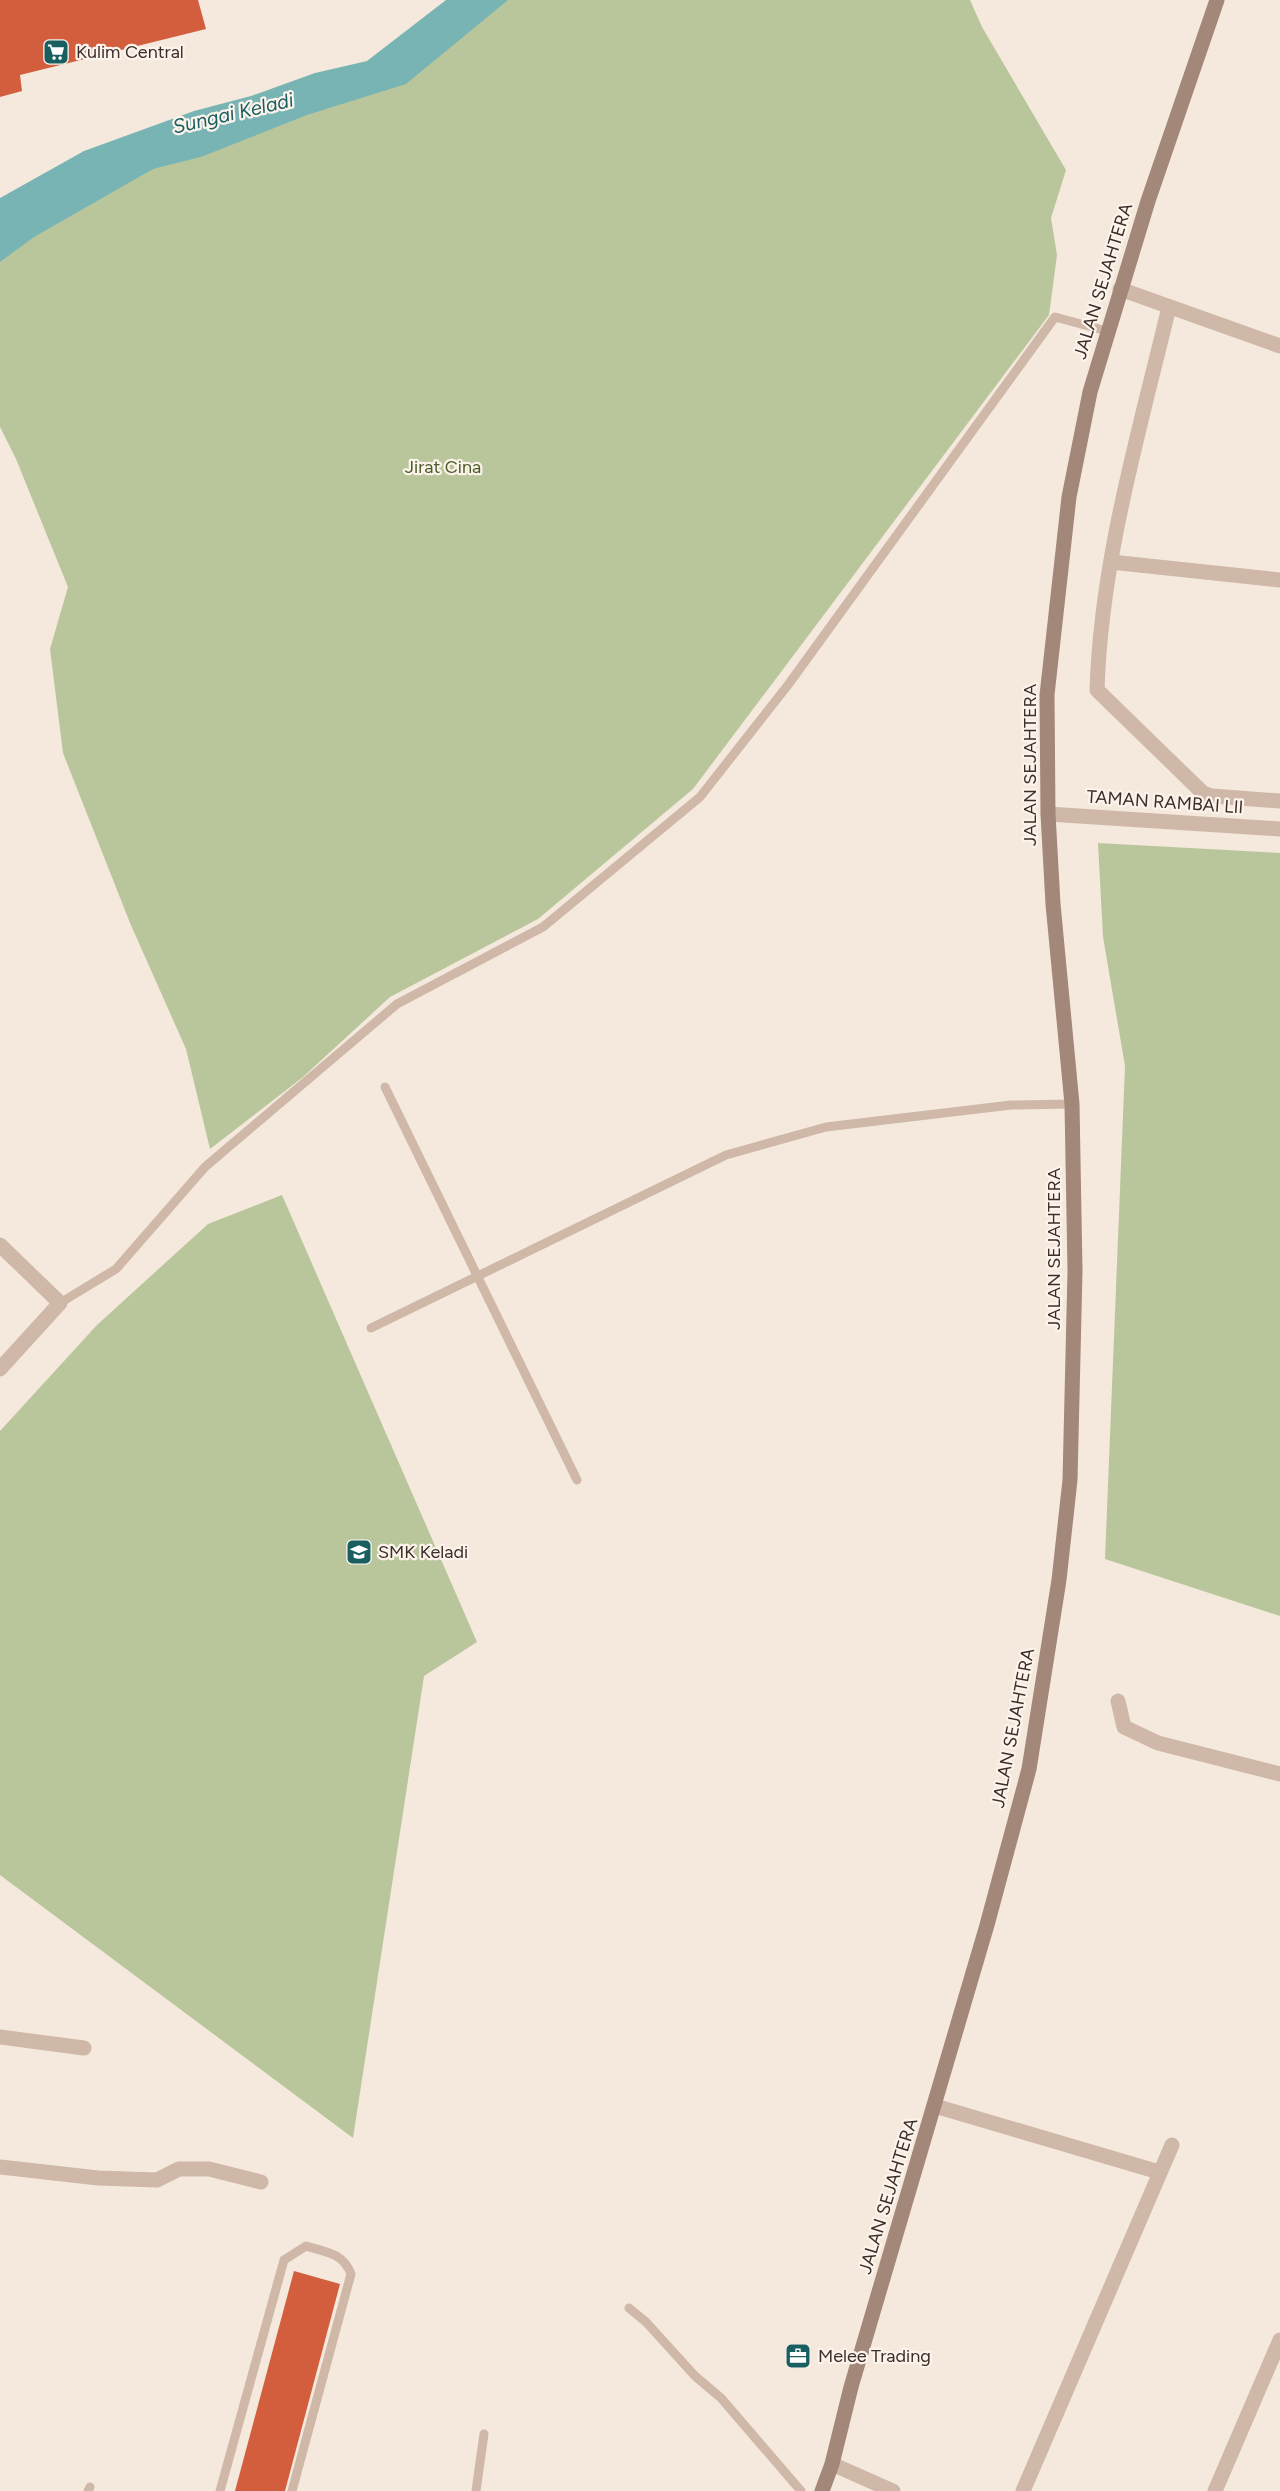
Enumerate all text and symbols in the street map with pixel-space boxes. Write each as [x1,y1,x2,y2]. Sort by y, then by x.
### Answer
supermarket icon: Kulim Central [41,37,71,67]
place label: Kulim Central [76,41,184,63]
water label: Sungai Keladi [170,87,296,139]
street label: JALAN SEJAHTERA [1069,200,1137,362]
park label: Jirat Cina [405,456,481,478]
street label: JALAN SEJAHTERA [1019,684,1041,846]
street label: TAMAN RAMBAI LII [1086,786,1244,818]
street label: JALAN SEJAHTERA [1043,1168,1065,1330]
school or university icon: SMK Keladi [344,1537,374,1567]
place label: SMK Keladi [378,1541,468,1563]
street label: JALAN SEJAHTERA [987,1646,1039,1810]
street label: JALAN SEJAHTERA [854,2115,922,2277]
office icon: Melee Trading [783,2341,813,2371]
place label: Melee Trading [818,2345,931,2367]

